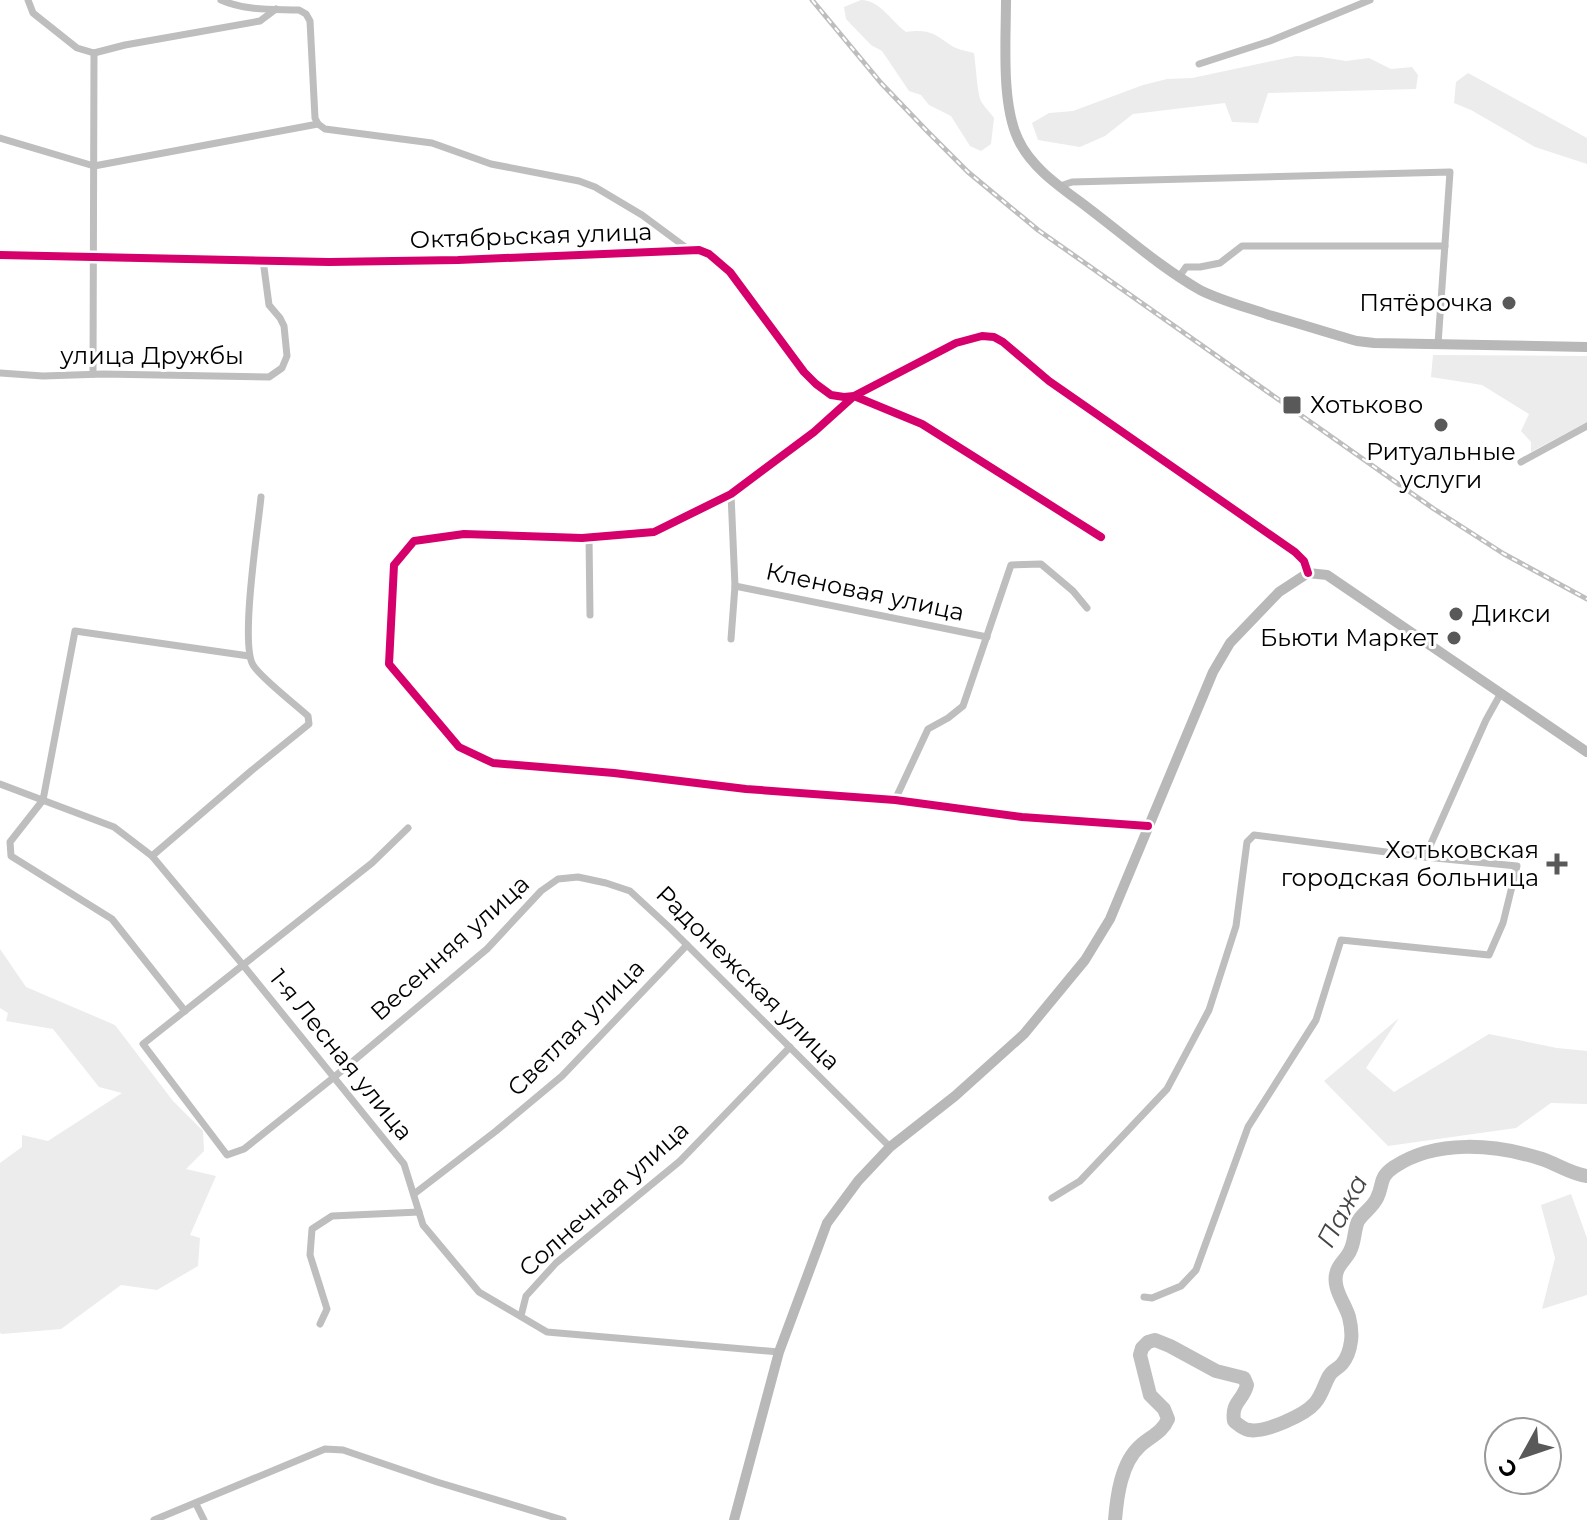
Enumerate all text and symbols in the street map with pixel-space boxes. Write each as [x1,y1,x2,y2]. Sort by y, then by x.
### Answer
street label: Октябрьская улица [409,217,653,254]
place label: Пятёрочка [1359,288,1493,317]
marker: Пятёрочка [1500,294,1518,312]
street label: улица Дружбы [59,341,244,370]
place label: Хотьково [1310,390,1423,419]
marker: Хотьково [1281,394,1303,416]
marker: Ритуальные услуги [1432,416,1450,434]
place label: Ритуальные услуги [1366,437,1516,494]
street label: Кленовая улица [763,556,967,627]
place label: Дикси [1472,599,1551,628]
marker: Дикси [1447,605,1465,623]
place label: Бьюти Маркет [1260,623,1439,652]
marker: Бьюти Маркет [1445,629,1463,647]
place label: Хотьковская городская больница [1281,835,1539,892]
marker: Хотьковская городская больница [1546,853,1568,875]
street label: Весенняя улица [364,869,535,1027]
street label: Радонежская улица [650,880,846,1076]
street label: Светлая улица [501,953,650,1102]
street label: 1-я Лесная улица [264,963,419,1146]
street label: Солнечная улица [513,1115,695,1282]
water label: Пажа [1309,1169,1375,1253]
north arrow [1483,1416,1563,1496]
text: С [1493,1454,1524,1483]

